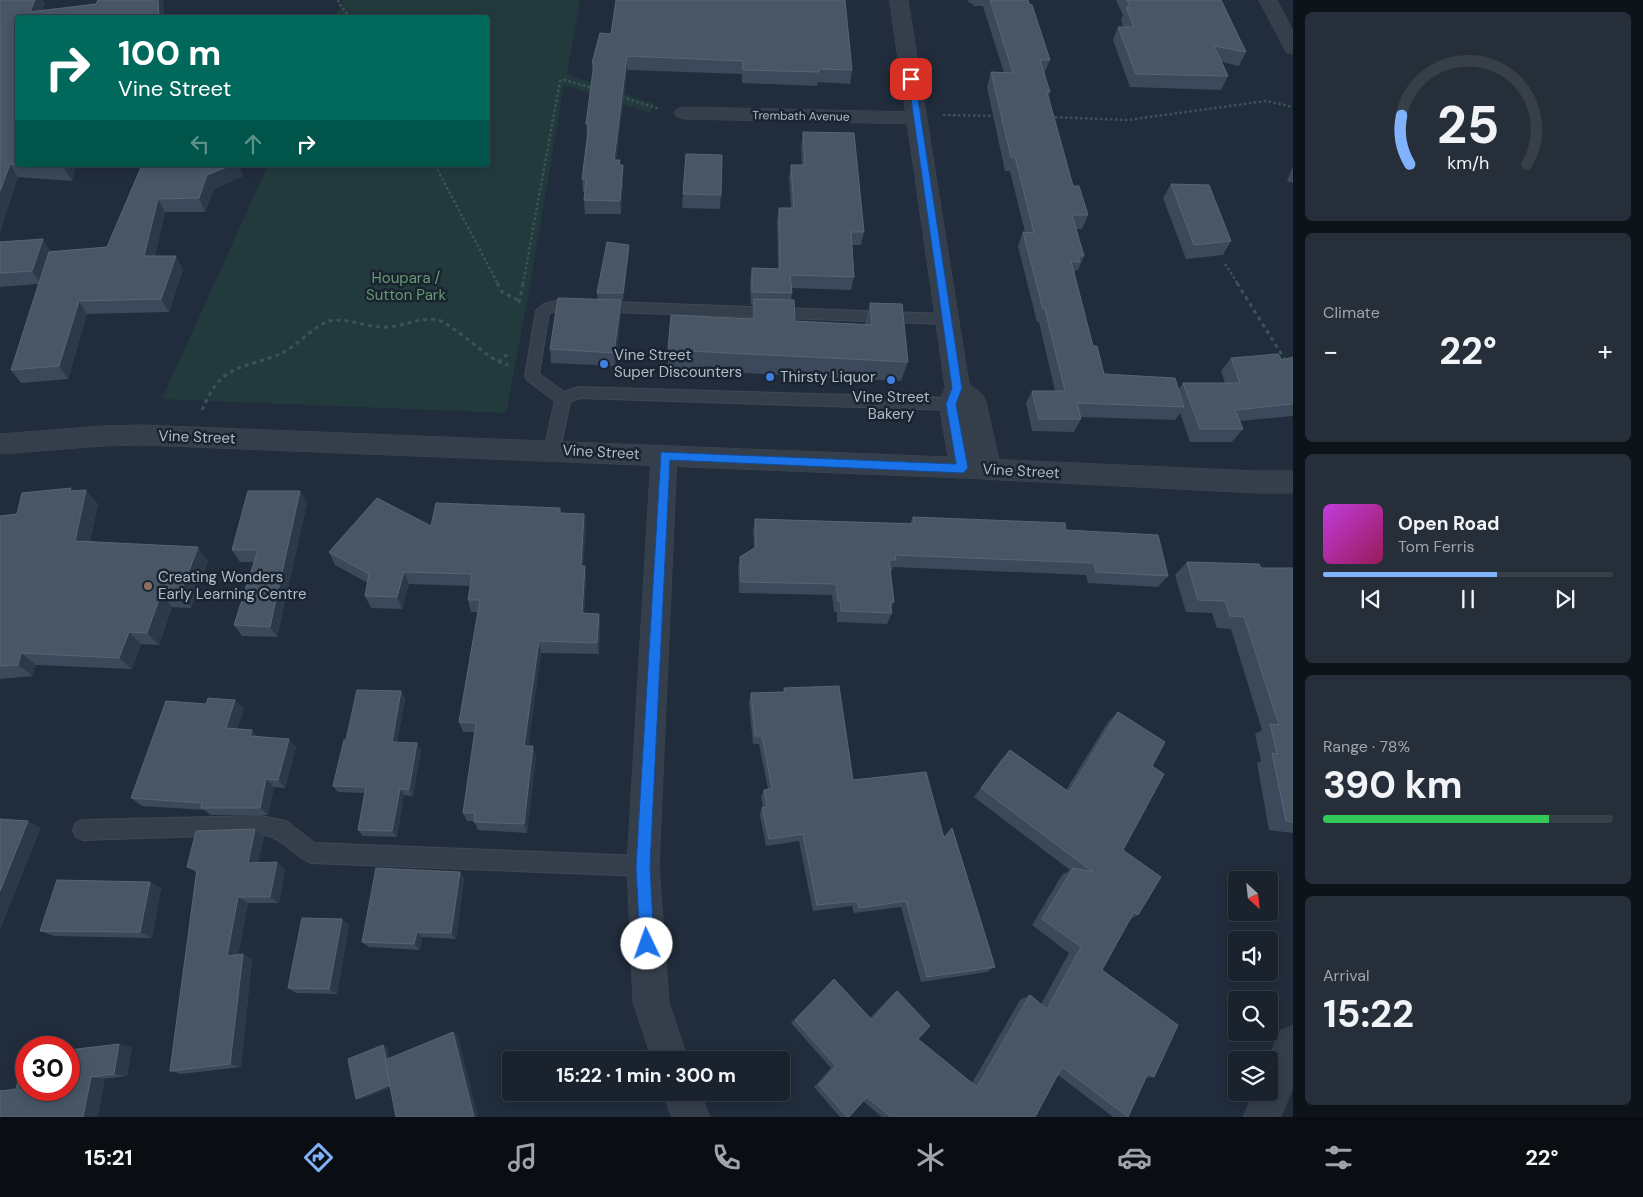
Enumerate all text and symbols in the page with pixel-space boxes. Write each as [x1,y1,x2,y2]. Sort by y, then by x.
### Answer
text: 100 m [118,30,221,76]
icon: right [35,35,100,100]
pin [890,58,932,100]
icon: arrive [897,65,925,93]
text: Vine Street [118,74,231,103]
text: 25 [1437,91,1499,159]
street label: Trembath Avenue [752,107,850,125]
icon: left [186,130,214,158]
icon: ahead [239,130,267,158]
icon: right [292,130,320,158]
text: km/h [1447,151,1489,175]
park label: Houpara / Sutton Park [366,268,446,305]
text: Climate [1323,302,1380,323]
text: 22° [1439,326,1497,376]
text: − [1323,333,1338,370]
text: + [1598,333,1613,370]
place label: Vine Street Super Discounters [614,345,742,382]
marker: Vine Street Super Discounters [598,358,610,370]
place label: Thirsty Liquor [780,367,876,387]
marker: Thirsty Liquor [764,371,776,383]
marker: Vine Street Bakery [885,374,897,386]
place label: Vine Street Bakery [852,387,930,424]
street label: Vine Street [158,426,236,448]
street label: Vine Street [562,440,640,464]
street label: Vine Street [982,459,1060,483]
text: Open Road [1398,511,1500,536]
text: Tom Ferris [1398,536,1475,557]
place label: Creating Wonders Early Learning Centre [158,567,306,604]
marker: Creating Wonders Early Learning Centre [142,580,154,592]
icon: previous [1357,585,1385,613]
icon: pause [1454,585,1482,613]
icon: next [1551,585,1579,613]
text: Range · 78% [1323,736,1410,757]
text: 390 km [1323,760,1463,810]
north arrow [1228,871,1278,921]
map controls [1228,871,1278,1101]
position arrow [620,917,672,969]
button: sound [1228,931,1278,981]
text: Arrival [1323,965,1370,986]
text: 15:22 [1323,989,1414,1039]
button: search [1228,991,1278,1041]
speed limit sign: 30 [15,1036,80,1101]
button: layers [1228,1051,1278,1101]
text: 15:22 · 1 min · 300 m [556,1063,736,1088]
icon: directions [301,1140,336,1175]
icon: music [505,1140,540,1175]
icon: phone [709,1140,744,1175]
icon: climate [913,1140,948,1175]
icon: car [1117,1140,1152,1175]
icon: filters [1321,1140,1356,1175]
text: 15:21 [84,1143,132,1172]
text: 22° [1525,1143,1559,1172]

